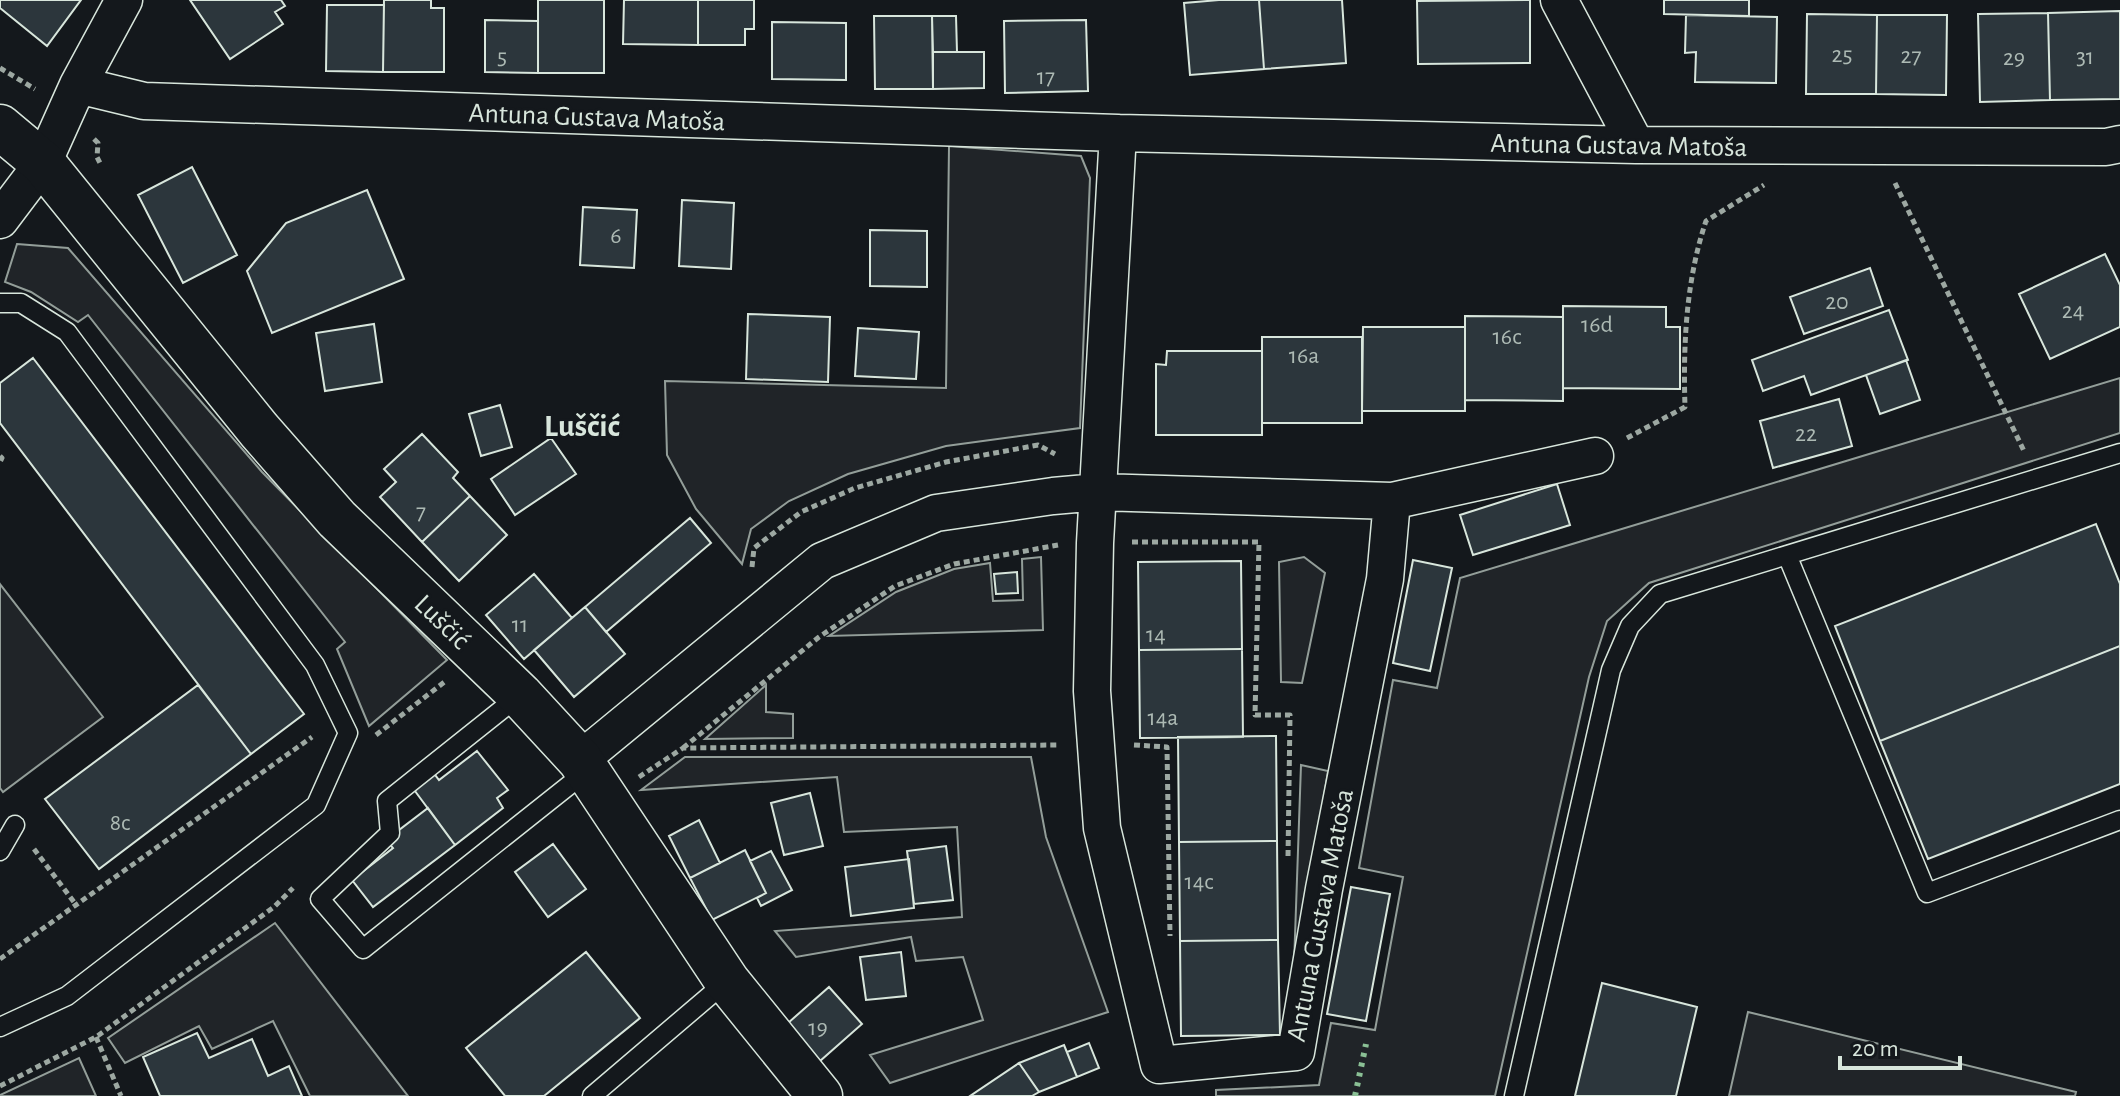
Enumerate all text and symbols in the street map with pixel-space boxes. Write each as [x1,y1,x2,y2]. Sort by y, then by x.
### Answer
house number: 25 [1832,43,1852,67]
house number: 27 [1901,44,1921,68]
house number: 5 [497,45,507,69]
house number: 31 [2076,45,2094,69]
house number: 29 [2003,46,2025,70]
house number: 17 [1037,65,1055,89]
street label: Antuna Gustava Matoša [468,100,726,136]
street label: Antuna Gustava Matoša [1490,130,1748,162]
house number: 6 [610,224,622,248]
house number: 20 [1825,290,1849,314]
house number: 24 [2062,299,2084,323]
house number: 16d [1581,313,1613,337]
house number: 16c [1493,325,1521,349]
house number: 16a [1289,344,1319,368]
district label: Luščić [544,410,621,442]
house number: 22 [1795,422,1817,446]
house number: 7 [416,500,426,524]
street label: Luščić [409,590,475,655]
house number: 11 [512,613,528,637]
house number: 14 [1146,623,1166,647]
house number: 14a [1148,706,1178,730]
street label: Antuna Gustava Matoša [1283,787,1359,1044]
house number: 8c [110,811,130,835]
house number: 14c [1184,870,1214,894]
house number: 19 [808,1016,828,1040]
scale bar [1840,1020,1960,1070]
text: 20 m [1852,1037,1899,1061]

